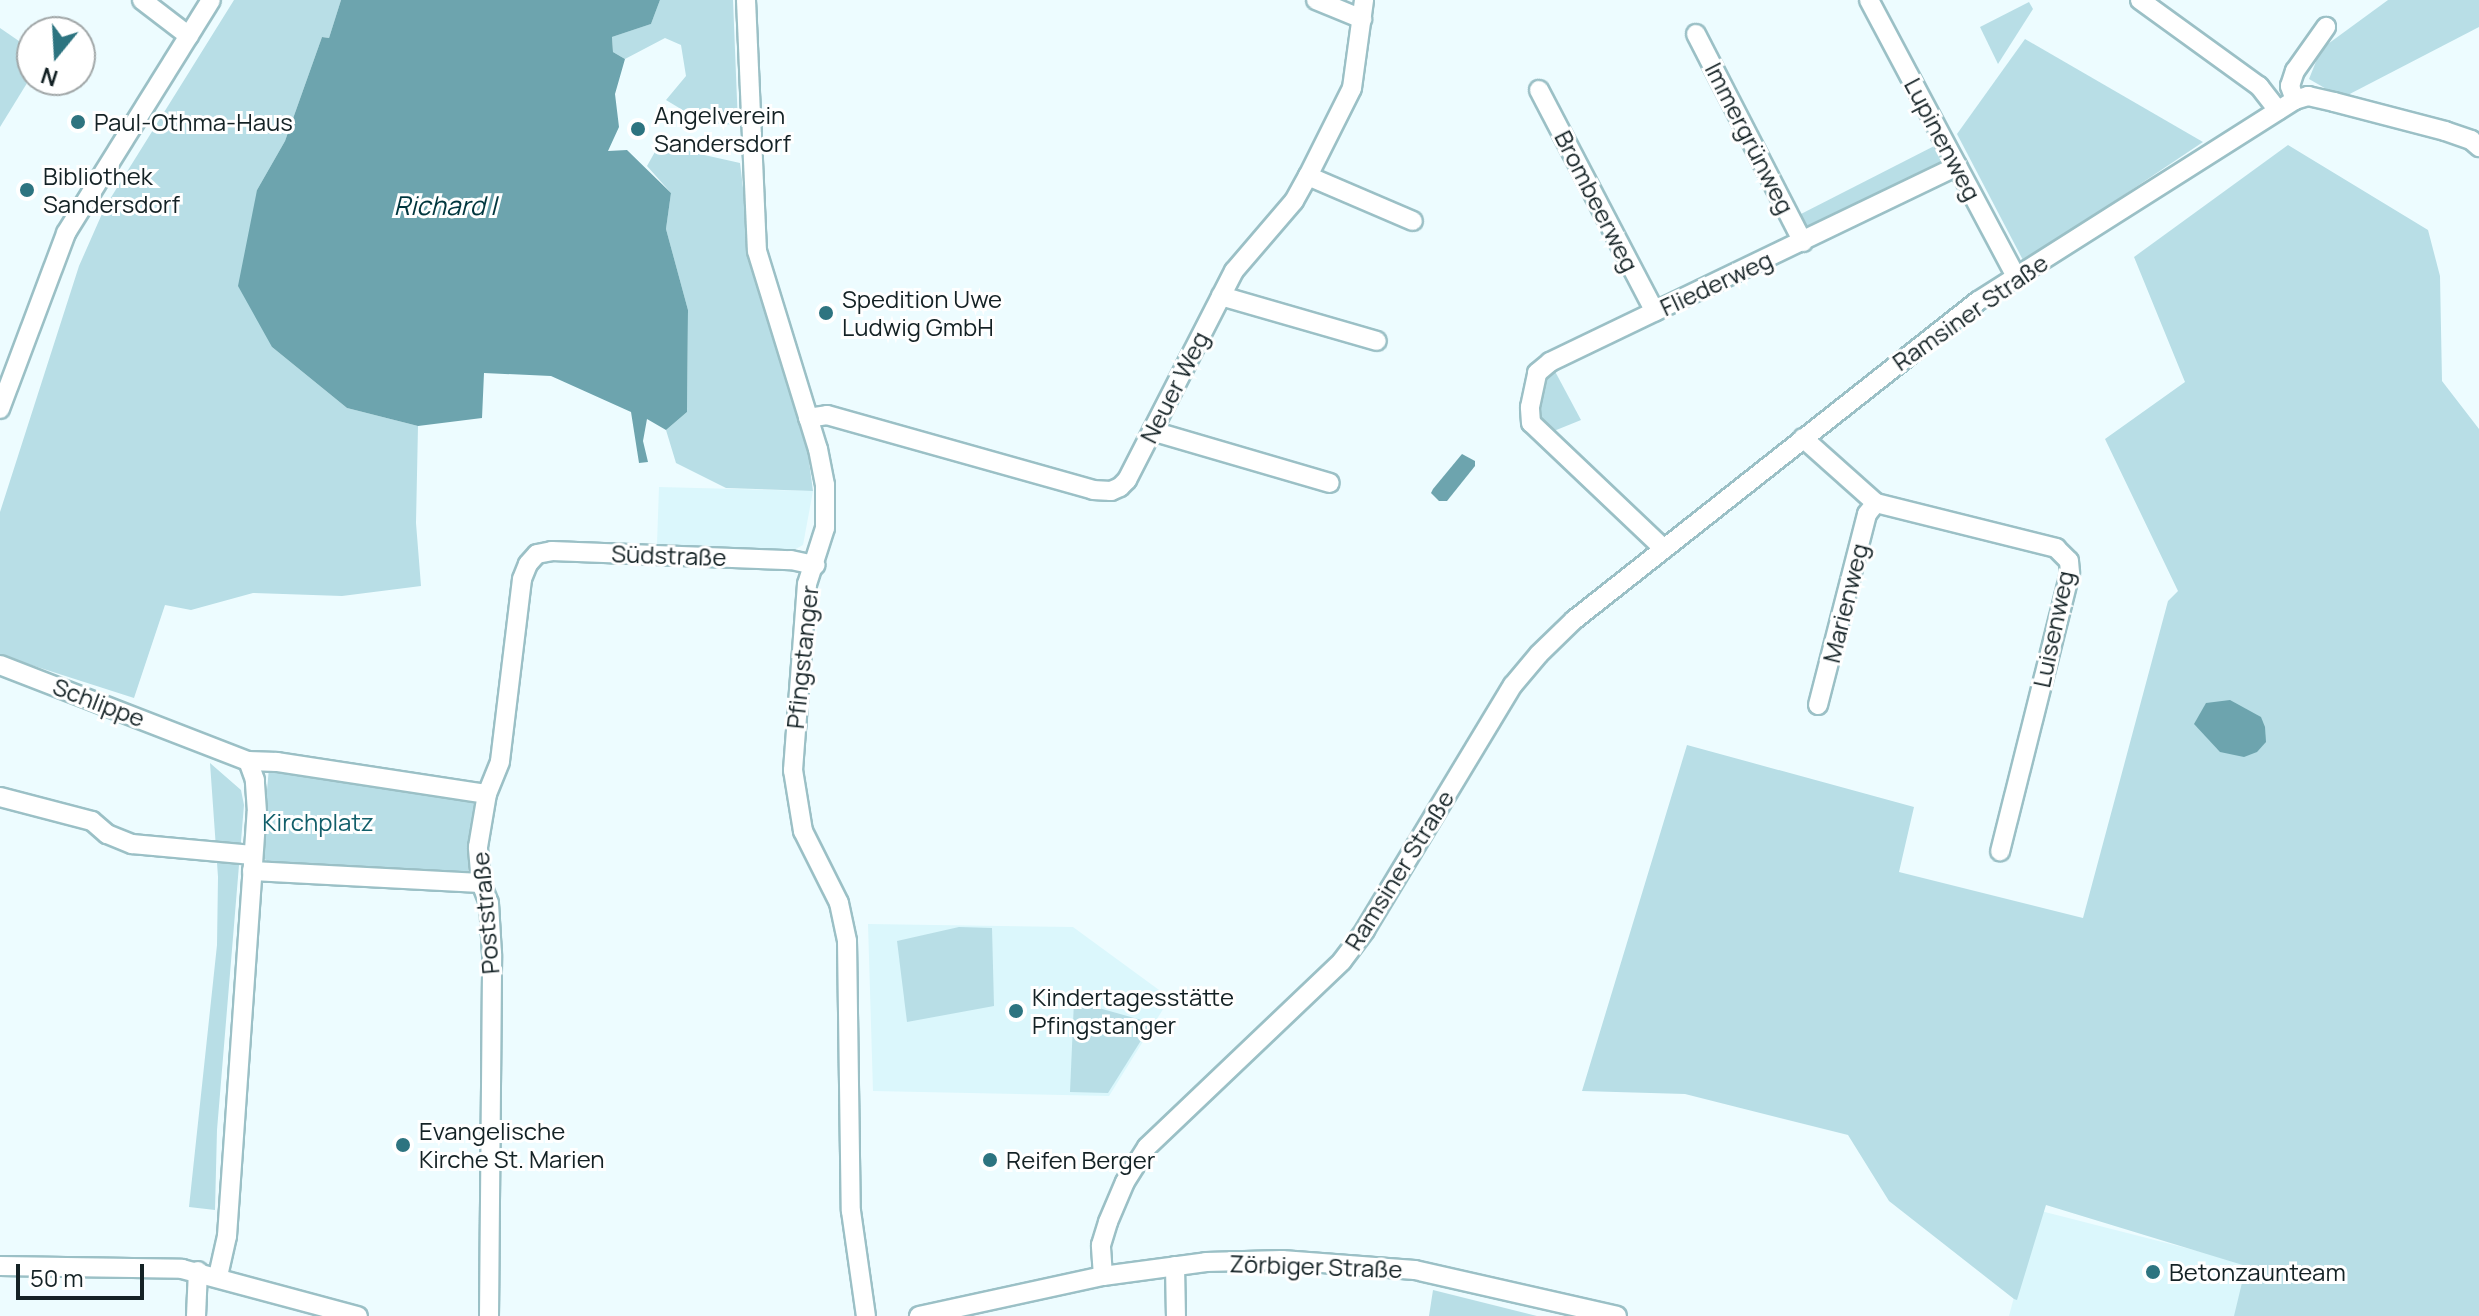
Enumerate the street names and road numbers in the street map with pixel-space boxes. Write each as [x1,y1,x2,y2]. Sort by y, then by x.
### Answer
street label: Immergrünweg [1699,58,1801,218]
street label: Lupinenweg [1899,73,1987,205]
street label: Brombeerweg [1549,126,1645,276]
street label: Fliederweg [1655,245,1777,321]
street label: Ramsiner Straße [1887,248,2053,376]
street label: Neuer Weg [1134,326,1214,448]
street label: Südstraße [611,539,727,571]
street label: Marienweg [1816,540,1874,666]
street label: Luisenweg [2027,568,2079,690]
street label: Pfingstanger [780,584,824,730]
street label: Schlippe [49,671,149,733]
street label: Ramsiner Straße [1338,785,1460,955]
street label: Poststraße [465,851,505,975]
street label: Zörbiger Straße [1229,1249,1403,1283]

